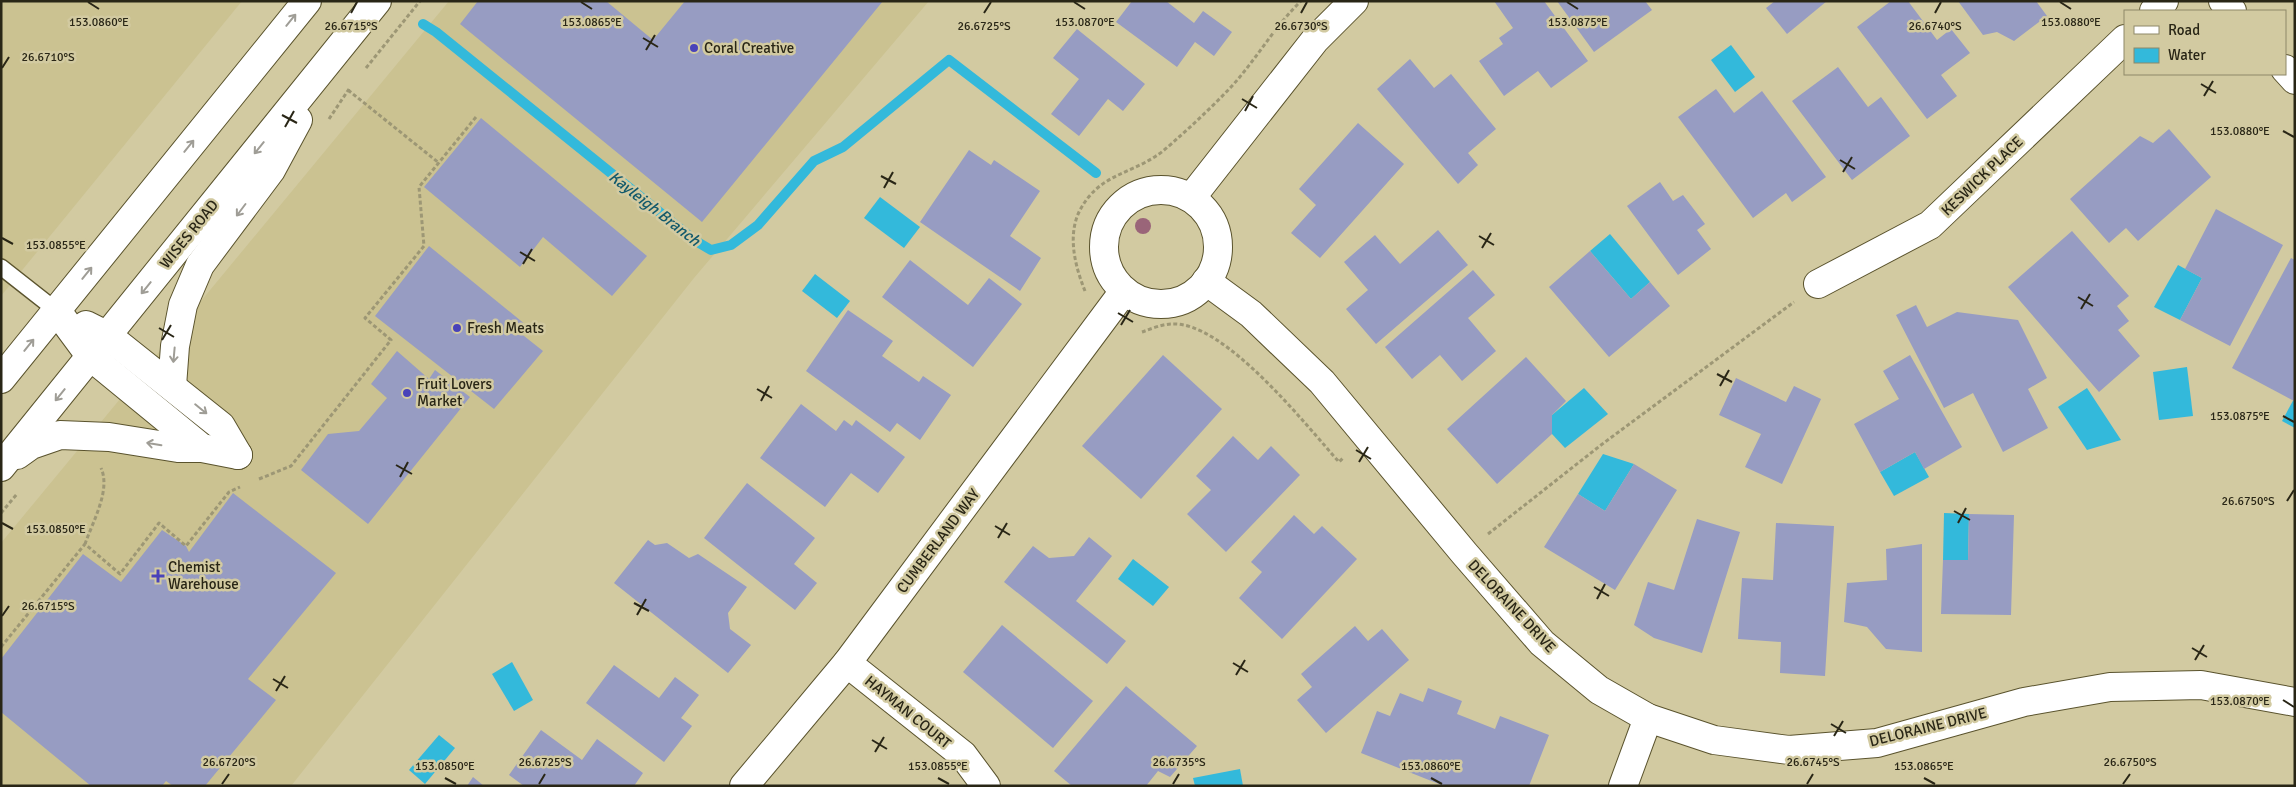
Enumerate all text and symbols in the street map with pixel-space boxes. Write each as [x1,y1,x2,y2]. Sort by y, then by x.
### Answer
legend [2124,10,2286,75]
one-way arrow [286,14,297,27]
text: 153.0860°E [69,15,129,30]
text: 153.0865°E [562,15,622,30]
text: 153.0870°E [1055,15,1115,30]
text: 153.0875°E [1548,15,1608,30]
text: 153.0880°E [2041,15,2101,30]
text: 26.6715°S [324,19,378,34]
text: 26.6725°S [957,19,1011,34]
text: 26.6730°S [1274,19,1328,34]
text: 26.6740°S [1908,19,1962,34]
text: Road [2168,21,2200,39]
place label: Coral Creative [704,39,794,57]
marker: Coral Creative [688,42,700,54]
text: Water [2168,46,2206,64]
text: 26.6710°S [21,50,75,65]
text: 153.0880°E [2210,124,2270,139]
street label: KESWICK PLACE [1937,132,2027,220]
one-way arrow [184,140,195,153]
one-way arrow [253,141,264,154]
water label: Kayleigh Branch [605,167,705,252]
street label: WISES ROAD [156,196,222,272]
one-way arrow [235,203,246,216]
text: 153.0855°E [26,238,86,253]
one-way arrow [82,267,93,280]
one-way arrow [140,281,151,294]
place label: Fresh Meats [467,319,545,337]
marker: Fresh Meats [451,322,463,334]
one-way arrow [24,339,35,352]
one-way arrow [170,346,179,362]
place label: Fruit Lovers Market [417,375,492,410]
marker: Fruit Lovers Market [401,387,413,399]
one-way arrow [54,388,65,401]
one-way arrow [194,404,207,415]
text: 153.0875°E [2210,409,2270,424]
one-way arrow [146,439,162,449]
street label: CUMBERLAND WAY [893,485,983,597]
text: 26.6750°S [2221,494,2275,509]
text: 153.0850°E [26,522,86,537]
street label: DELORAINE DRIVE [1464,556,1560,656]
place label: Chemist Warehouse [168,558,239,593]
marker: Chemist Warehouse [152,570,164,582]
text: 26.6715°S [21,599,75,614]
street label: HAYMAN COURT [861,672,955,753]
text: 153.0870°E [2210,694,2270,709]
street label: DELORAINE DRIVE [1867,704,1989,750]
text: 26.6720°S [202,755,256,770]
text: 26.6725°S [518,755,572,770]
text: 26.6735°S [1152,755,1206,770]
text: 26.6745°S [1786,755,1840,770]
text: 26.6750°S [2103,755,2157,770]
text: 153.0850°E [415,759,475,774]
text: 153.0855°E [908,759,968,774]
text: 153.0860°E [1401,759,1461,774]
text: 153.0865°E [1894,759,1954,774]

